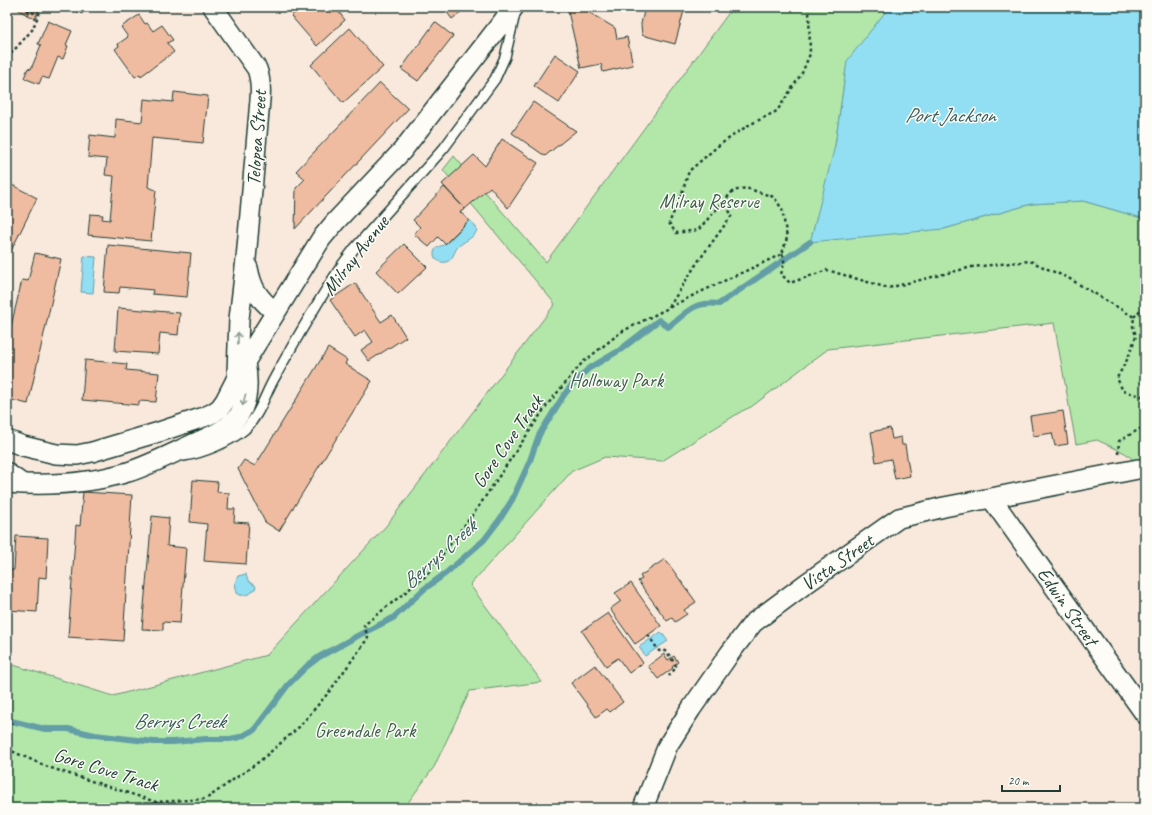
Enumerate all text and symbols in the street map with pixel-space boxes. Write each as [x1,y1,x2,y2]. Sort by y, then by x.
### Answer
street label: Telopea Street [241,87,272,186]
water label: Port Jackson [905,102,998,128]
park label: Milray Reserve [659,189,760,214]
street label: Milray Avenue [316,209,395,300]
one-way arrow [235,332,242,345]
park label: Holloway Park [569,368,665,393]
street label: Gore Cove Track [466,389,550,493]
one-way arrow [240,393,247,406]
water label: Berrys Creek [396,511,485,594]
street label: Vista Street [796,527,880,596]
street label: Edwin Street [1032,562,1106,653]
water label: Berrys Creek [133,708,229,734]
park label: Greendale Park [315,718,417,743]
street label: Gore Cove Track [51,742,163,798]
scale bar [1002,767,1060,793]
text: 20 m [1008,773,1030,789]

